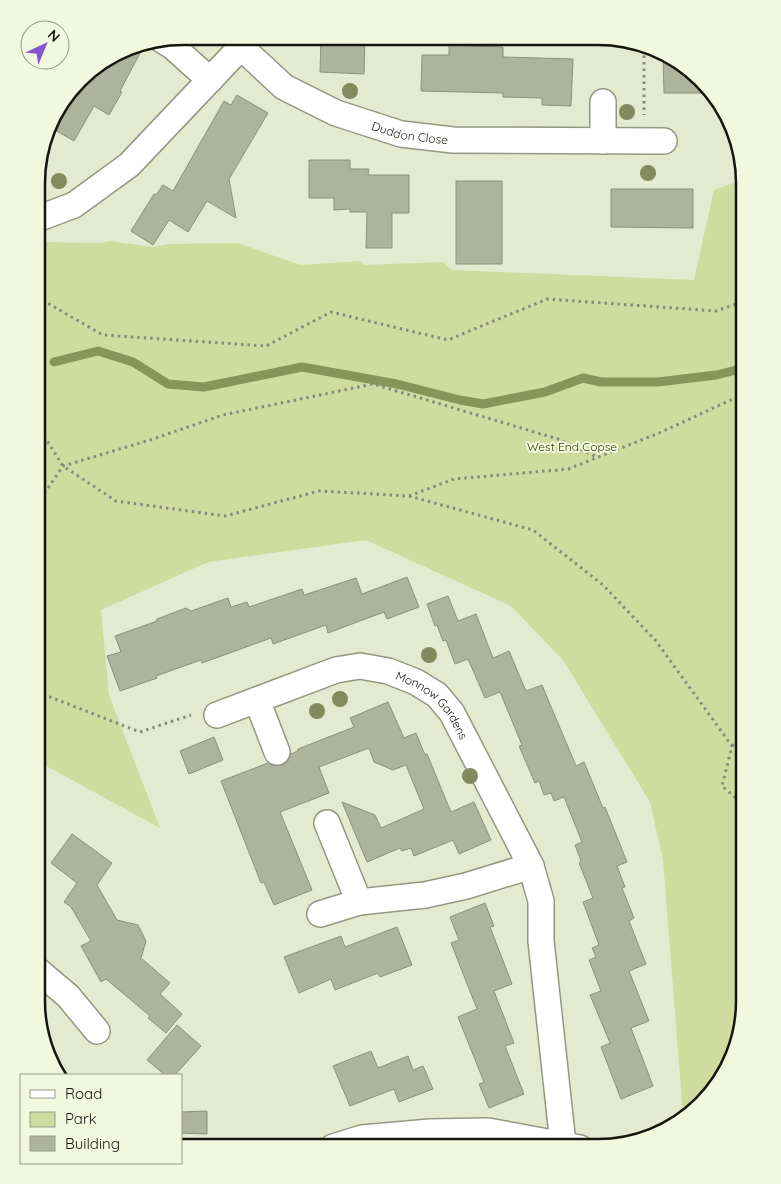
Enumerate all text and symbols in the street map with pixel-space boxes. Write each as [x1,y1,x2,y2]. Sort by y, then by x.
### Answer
north arrow [20,20,70,70]
text: N [44,26,64,46]
street label: Duddon Close [370,118,449,147]
park label: West End Copse [527,439,617,454]
street label: Monnow Gardens [394,667,472,742]
legend [20,1074,182,1164]
text: Road [65,1084,102,1103]
text: Park [65,1109,97,1128]
text: Building [65,1134,120,1153]

